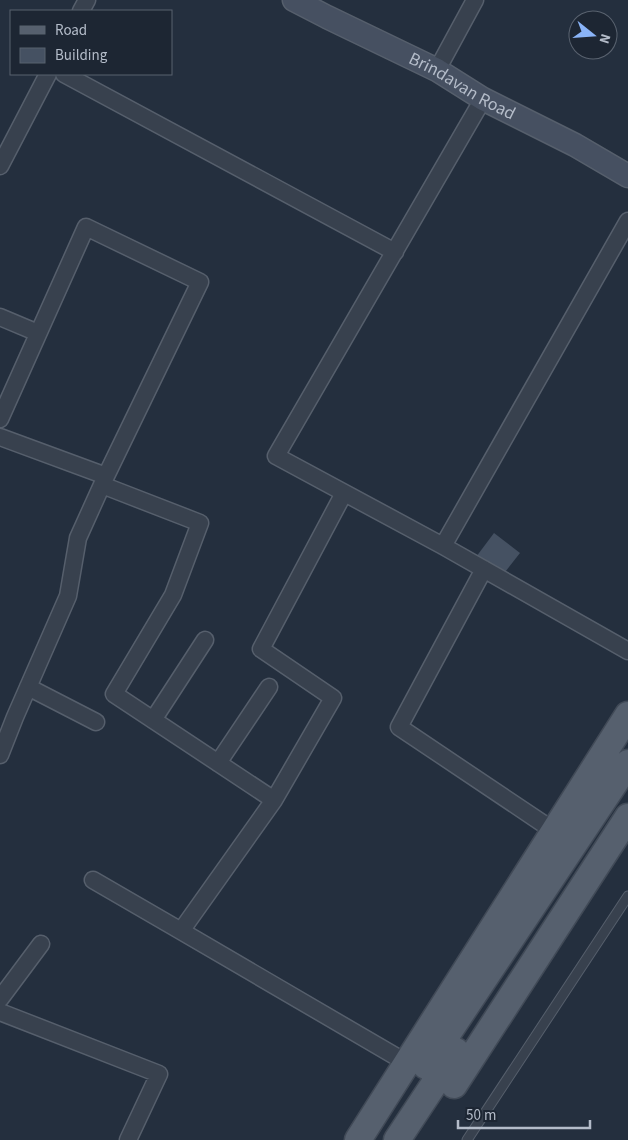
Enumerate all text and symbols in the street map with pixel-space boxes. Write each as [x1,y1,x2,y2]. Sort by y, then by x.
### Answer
legend [10,10,172,75]
north arrow [568,10,618,60]
text: Road [55,20,87,41]
text: N [594,31,615,46]
text: Building [55,45,108,66]
street label: Brindavan Road [404,46,520,126]
scale bar [458,1098,590,1130]
text: 50 m [466,1105,496,1126]

